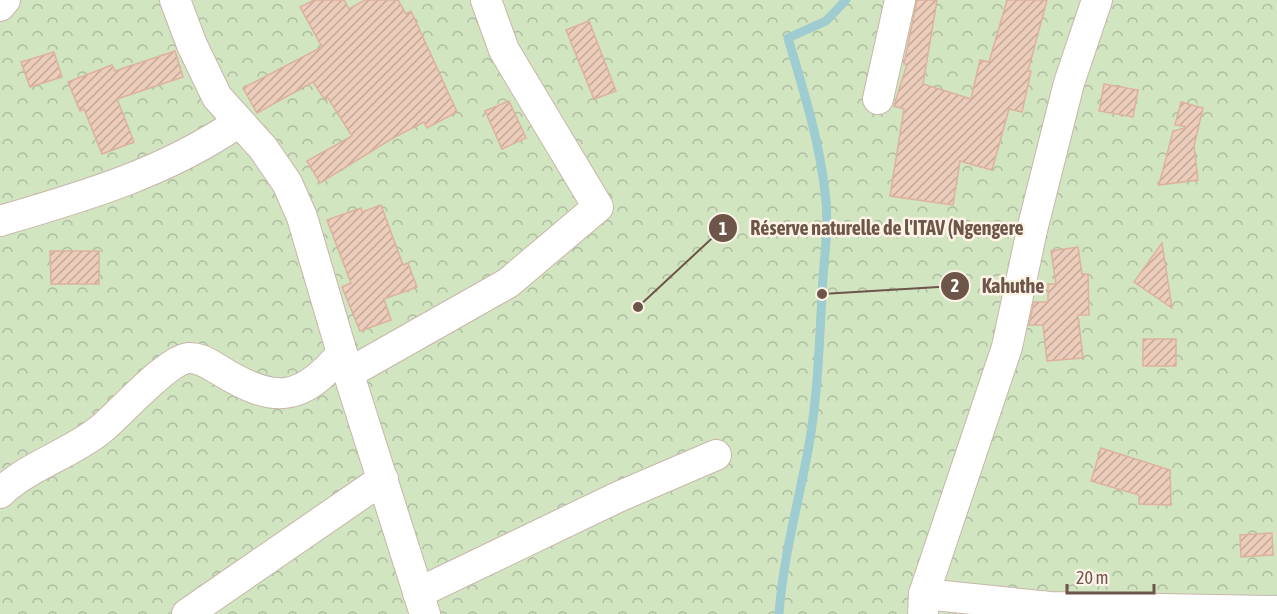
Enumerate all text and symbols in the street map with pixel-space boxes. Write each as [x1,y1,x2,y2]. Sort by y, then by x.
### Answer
callout: Réserve naturelle de l'ITAV (Ngengere [708,209,1036,247]
text: Réserve naturelle de l'ITAV (Ngengere [750,216,1024,239]
text: 1 [719,218,727,239]
callout: Kahuthe [940,267,1056,305]
text: Kahuthe [982,274,1044,297]
text: 2 [951,275,959,296]
scale bar [1067,557,1154,595]
text: 20 m [1076,567,1108,588]

